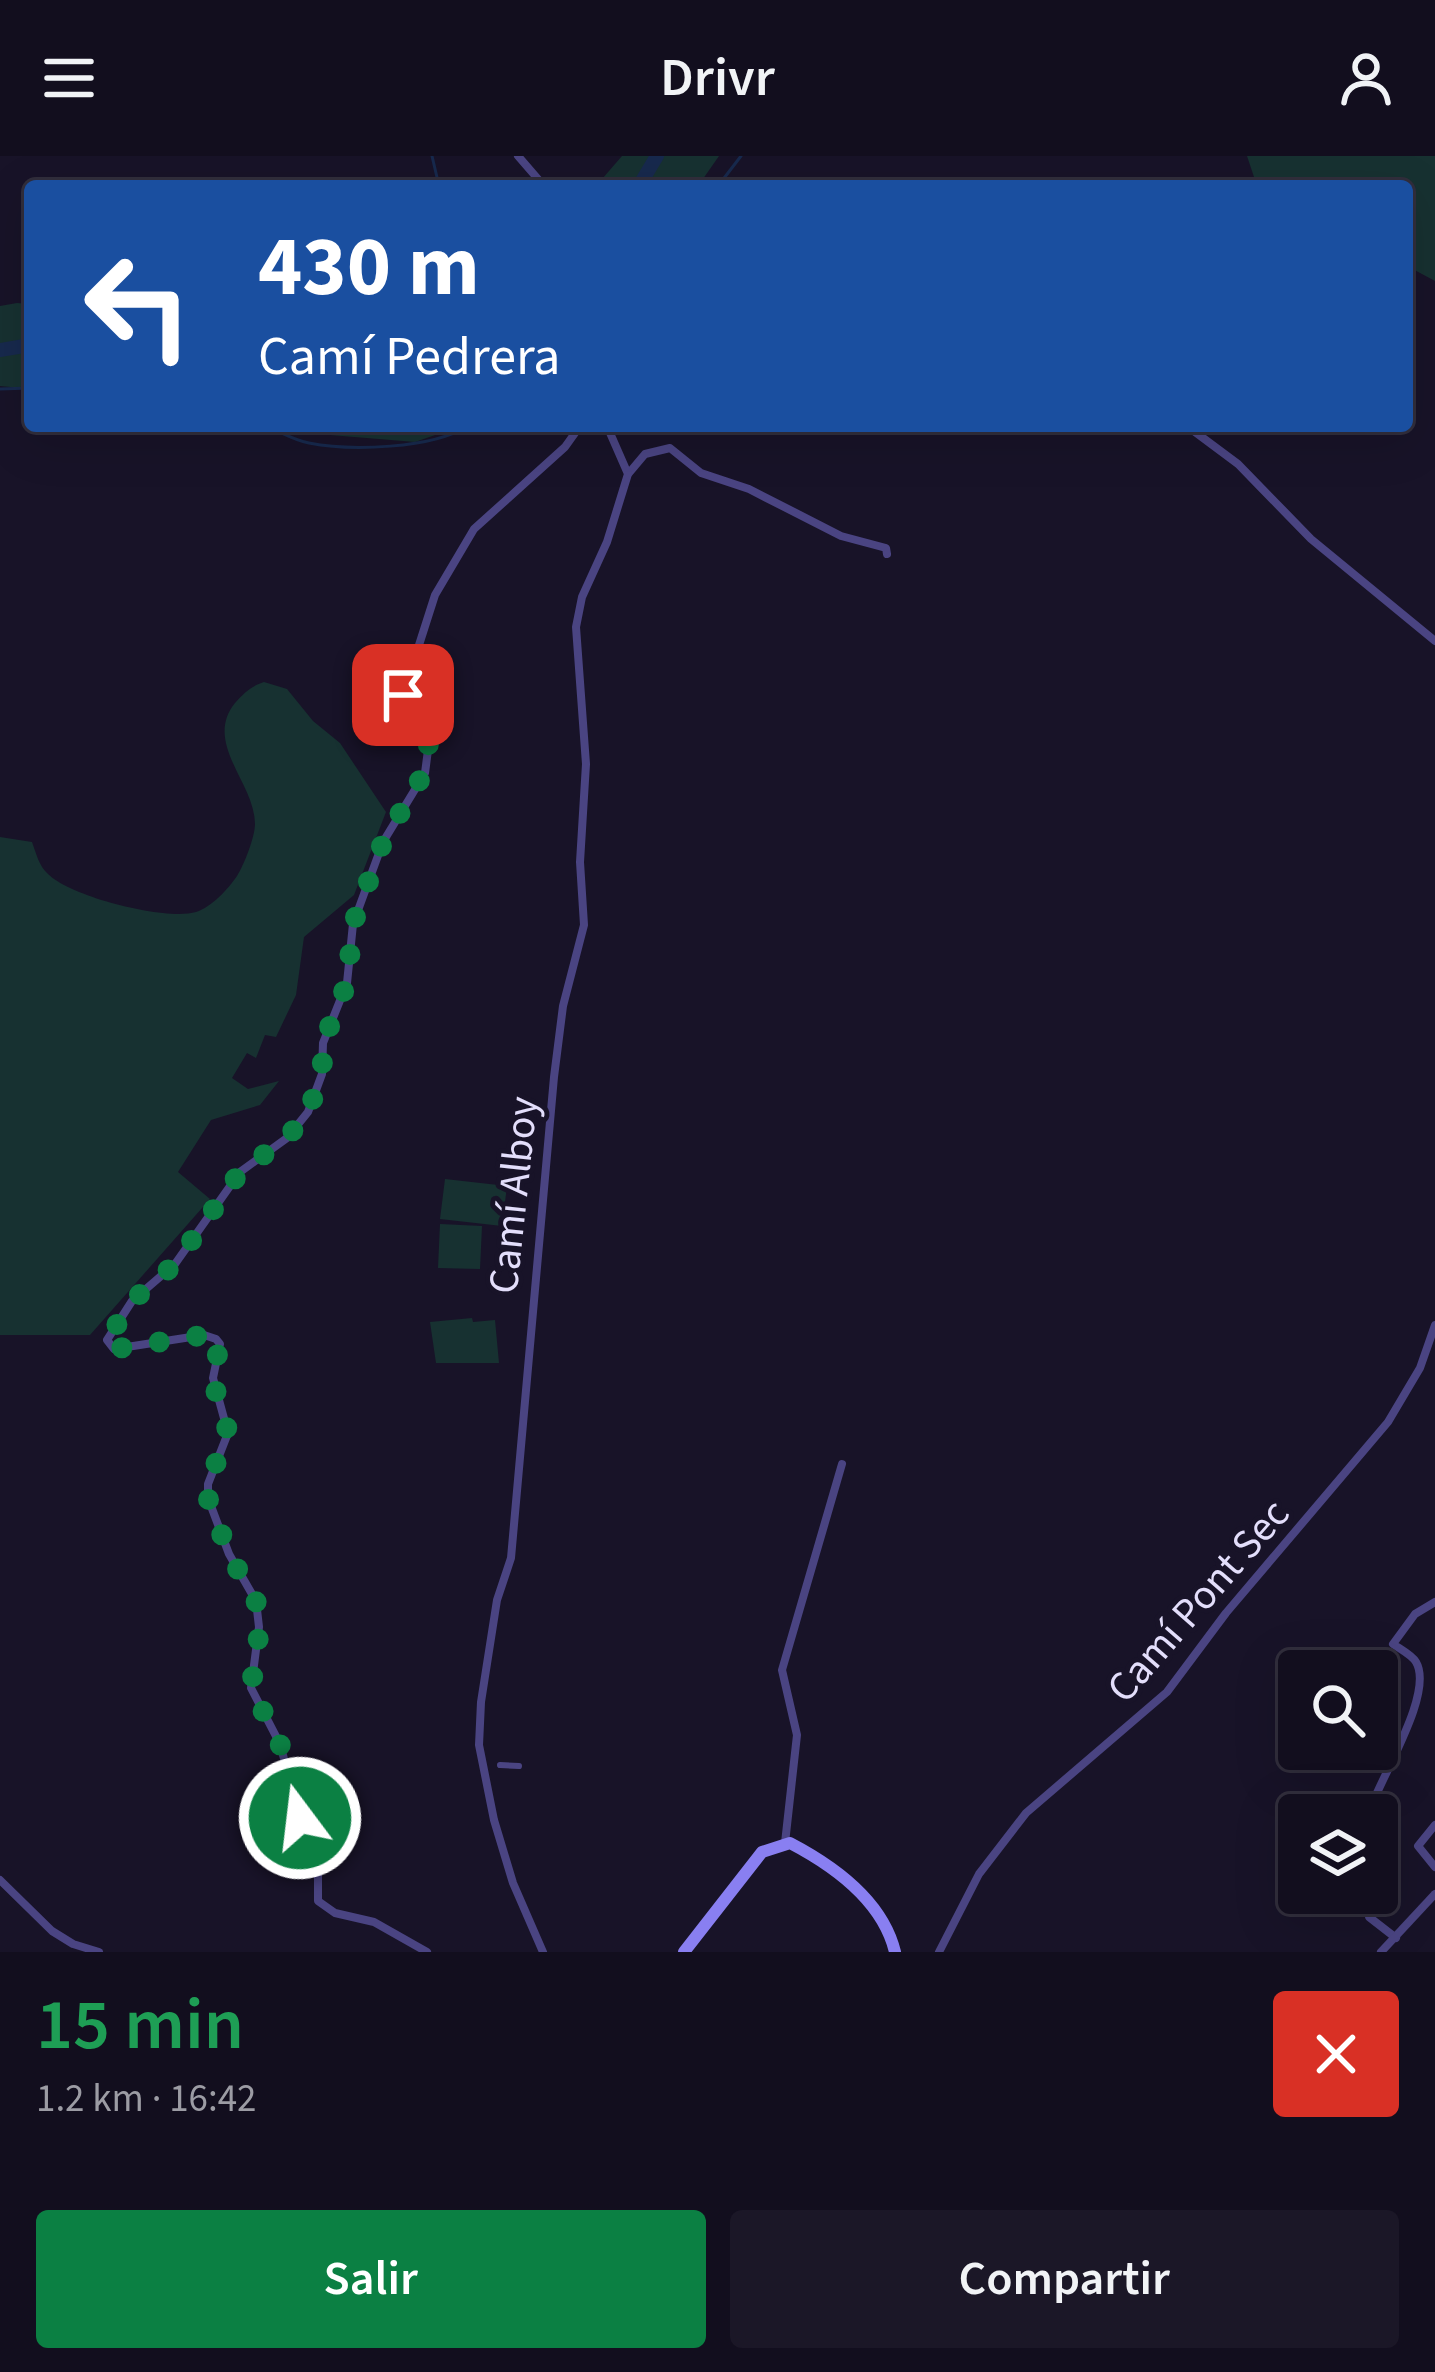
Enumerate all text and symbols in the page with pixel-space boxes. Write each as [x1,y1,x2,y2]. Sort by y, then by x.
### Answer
text: Drivr [660,40,775,117]
icon: menu [36,45,102,111]
icon: person [1333,45,1399,111]
text: 430 m [258,208,480,328]
icon: left [60,228,216,384]
text: Camí Pedrera [258,319,561,396]
pin [352,644,454,746]
icon: arrive [370,662,436,728]
street label: Camí Alboy [474,1093,554,1297]
street label: Camí Pont Sec [1093,1486,1304,1716]
map controls [1278,1650,1398,1914]
button: search [1278,1650,1398,1770]
position arrow [237,1755,363,1881]
button: layers [1278,1794,1398,1914]
text: 15 min [36,1974,244,2077]
button: close [1273,1991,1399,2117]
text: 1.2 km · 16:42 [36,2071,256,2127]
button: Salir [36,2210,706,2348]
button: Compartir [730,2210,1399,2348]

